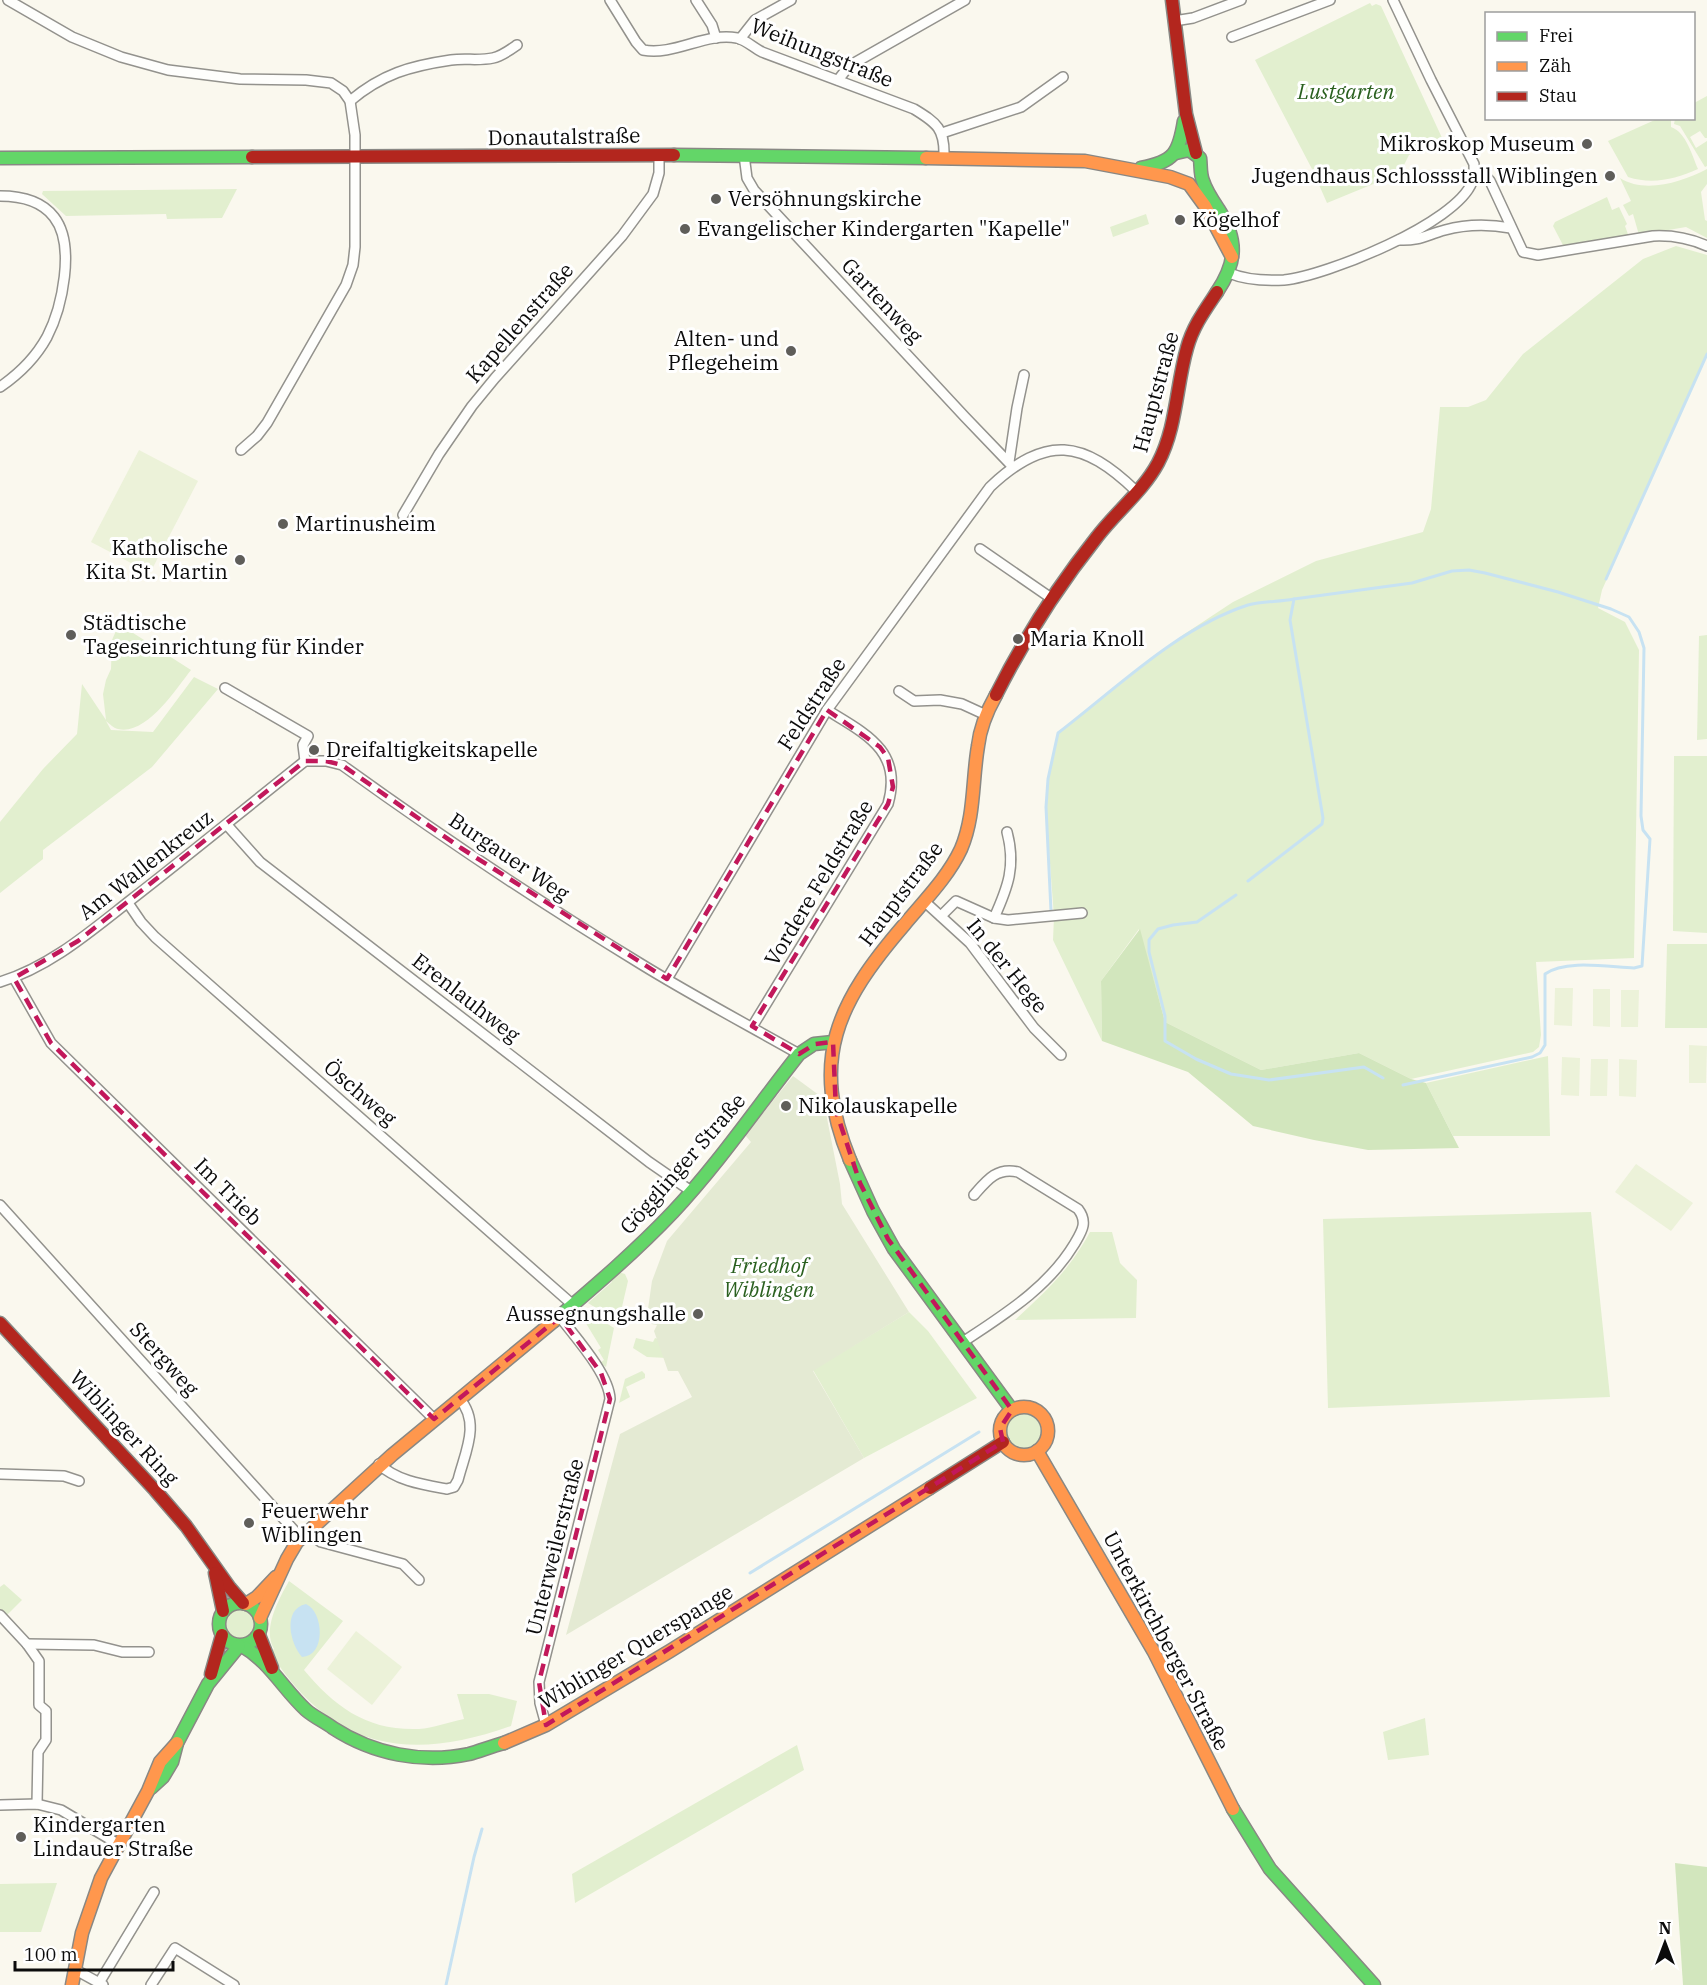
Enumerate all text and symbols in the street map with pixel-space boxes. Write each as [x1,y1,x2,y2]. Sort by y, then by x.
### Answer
street label: Weihungstraße [747,11,898,93]
legend [1485,12,1695,120]
text: Frei [1539,24,1573,47]
text: Zäh [1539,54,1572,77]
park label: Lustgarten [1297,77,1394,105]
text: Stau [1539,84,1577,107]
street label: Donautalstraße [487,121,641,151]
place label: Mikroskop Museum [1379,129,1575,157]
marker: Mikroskop Museum [1580,137,1594,151]
place label: Jugendhaus Schlossstall Wiblingen [1252,161,1598,189]
marker: Jugendhaus Schlossstall Wiblingen [1603,169,1617,183]
place label: Versöhnungskirche [728,184,921,212]
marker: Versöhnungskirche [709,192,723,206]
place label: Kögelhof [1192,205,1281,233]
marker: Kögelhof [1173,213,1187,227]
place label: Evangelischer Kindergarten "Kapelle" [697,214,1070,242]
marker: Evangelischer Kindergarten "Kapelle" [678,222,692,236]
street label: Gartenweg [836,252,930,349]
street label: Kapellenstraße [459,256,579,388]
place label: Alten- und Pflegeheim [668,324,779,376]
street label: Hauptstraße [1125,328,1185,455]
marker: Alten- und Pflegeheim [784,344,798,358]
place label: Martinusheim [295,509,436,537]
marker: Martinusheim [276,517,290,531]
place label: Katholische Kita St. Martin [86,533,228,585]
marker: Katholische Kita St. Martin [233,553,247,567]
place label: Städtische Tageseinrichtung für Kinder [83,608,365,660]
place label: Maria Knoll [1030,624,1145,652]
marker: Städtische Tageseinrichtung für Kinder [64,628,78,642]
marker: Maria Knoll [1011,632,1025,646]
street label: Feldstraße [771,652,852,755]
place label: Dreifaltigkeitskapelle [326,735,538,763]
marker: Dreifaltigkeitskapelle [307,743,321,757]
street label: Vordere Feldstraße [757,794,879,971]
street label: Am Wallenkreuz [72,803,218,926]
street label: Burgauer Weg [444,806,576,907]
street label: Hauptstraße [852,835,949,951]
street label: In der Hege [961,912,1055,1019]
street label: Erenlauhweg [407,946,527,1049]
street label: Öschweg [318,1053,403,1132]
street label: Gögglinger Straße [613,1087,751,1240]
place label: Nikolauskapelle [798,1091,958,1119]
marker: Nikolauskapelle [779,1099,793,1113]
street label: Im Trieb [189,1151,269,1231]
park label: Friedhof Wiblingen [724,1251,815,1303]
place label: Aussegnungshalle [506,1299,686,1327]
marker: Aussegnungshalle [691,1307,705,1321]
street label: Stergweg [124,1315,206,1402]
street label: Wiblinger Ring [64,1364,186,1491]
street label: Unterweilerstraße [519,1455,590,1638]
place label: Feuerwehr Wiblingen [261,1496,369,1548]
marker: Feuerwehr Wiblingen [242,1516,256,1530]
street label: Unterkirchberger Straße [1097,1526,1237,1755]
street label: Wiblinger Querspange [533,1577,738,1715]
place label: Kindergarten Lindauer Straße [33,1810,193,1862]
marker: Kindergarten Lindauer Straße [14,1830,28,1844]
north arrow [1635,1913,1695,1973]
text: N [1659,1918,1671,1938]
scale bar [15,1934,172,1972]
text: 100 m [24,1943,78,1966]

